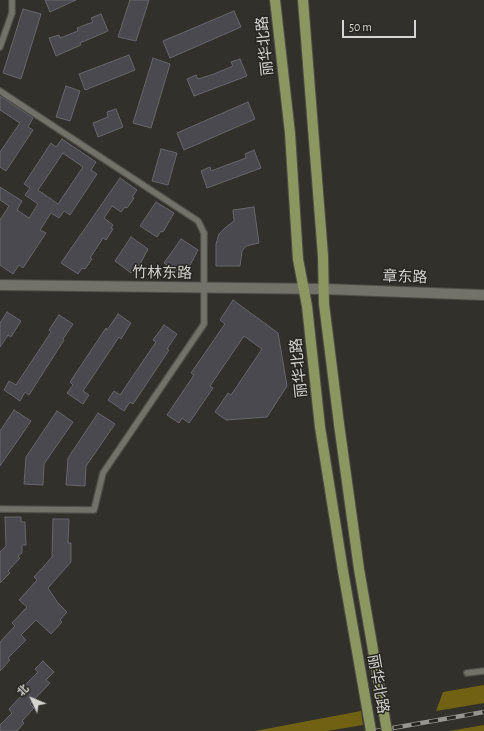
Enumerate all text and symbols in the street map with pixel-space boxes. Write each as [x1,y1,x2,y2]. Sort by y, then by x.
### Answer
scale bar [344,12,418,38]
street label: 丽华北路 [253,15,277,77]
text: 50 m [349,21,372,33]
street label: 竹林东路 [132,263,192,283]
street label: 章东路 [382,267,428,287]
street label: 丽华北路 [287,337,311,399]
street label: 丽华北路 [364,653,392,715]
north arrow [12,679,52,719]
text: 北 [15,683,31,698]

